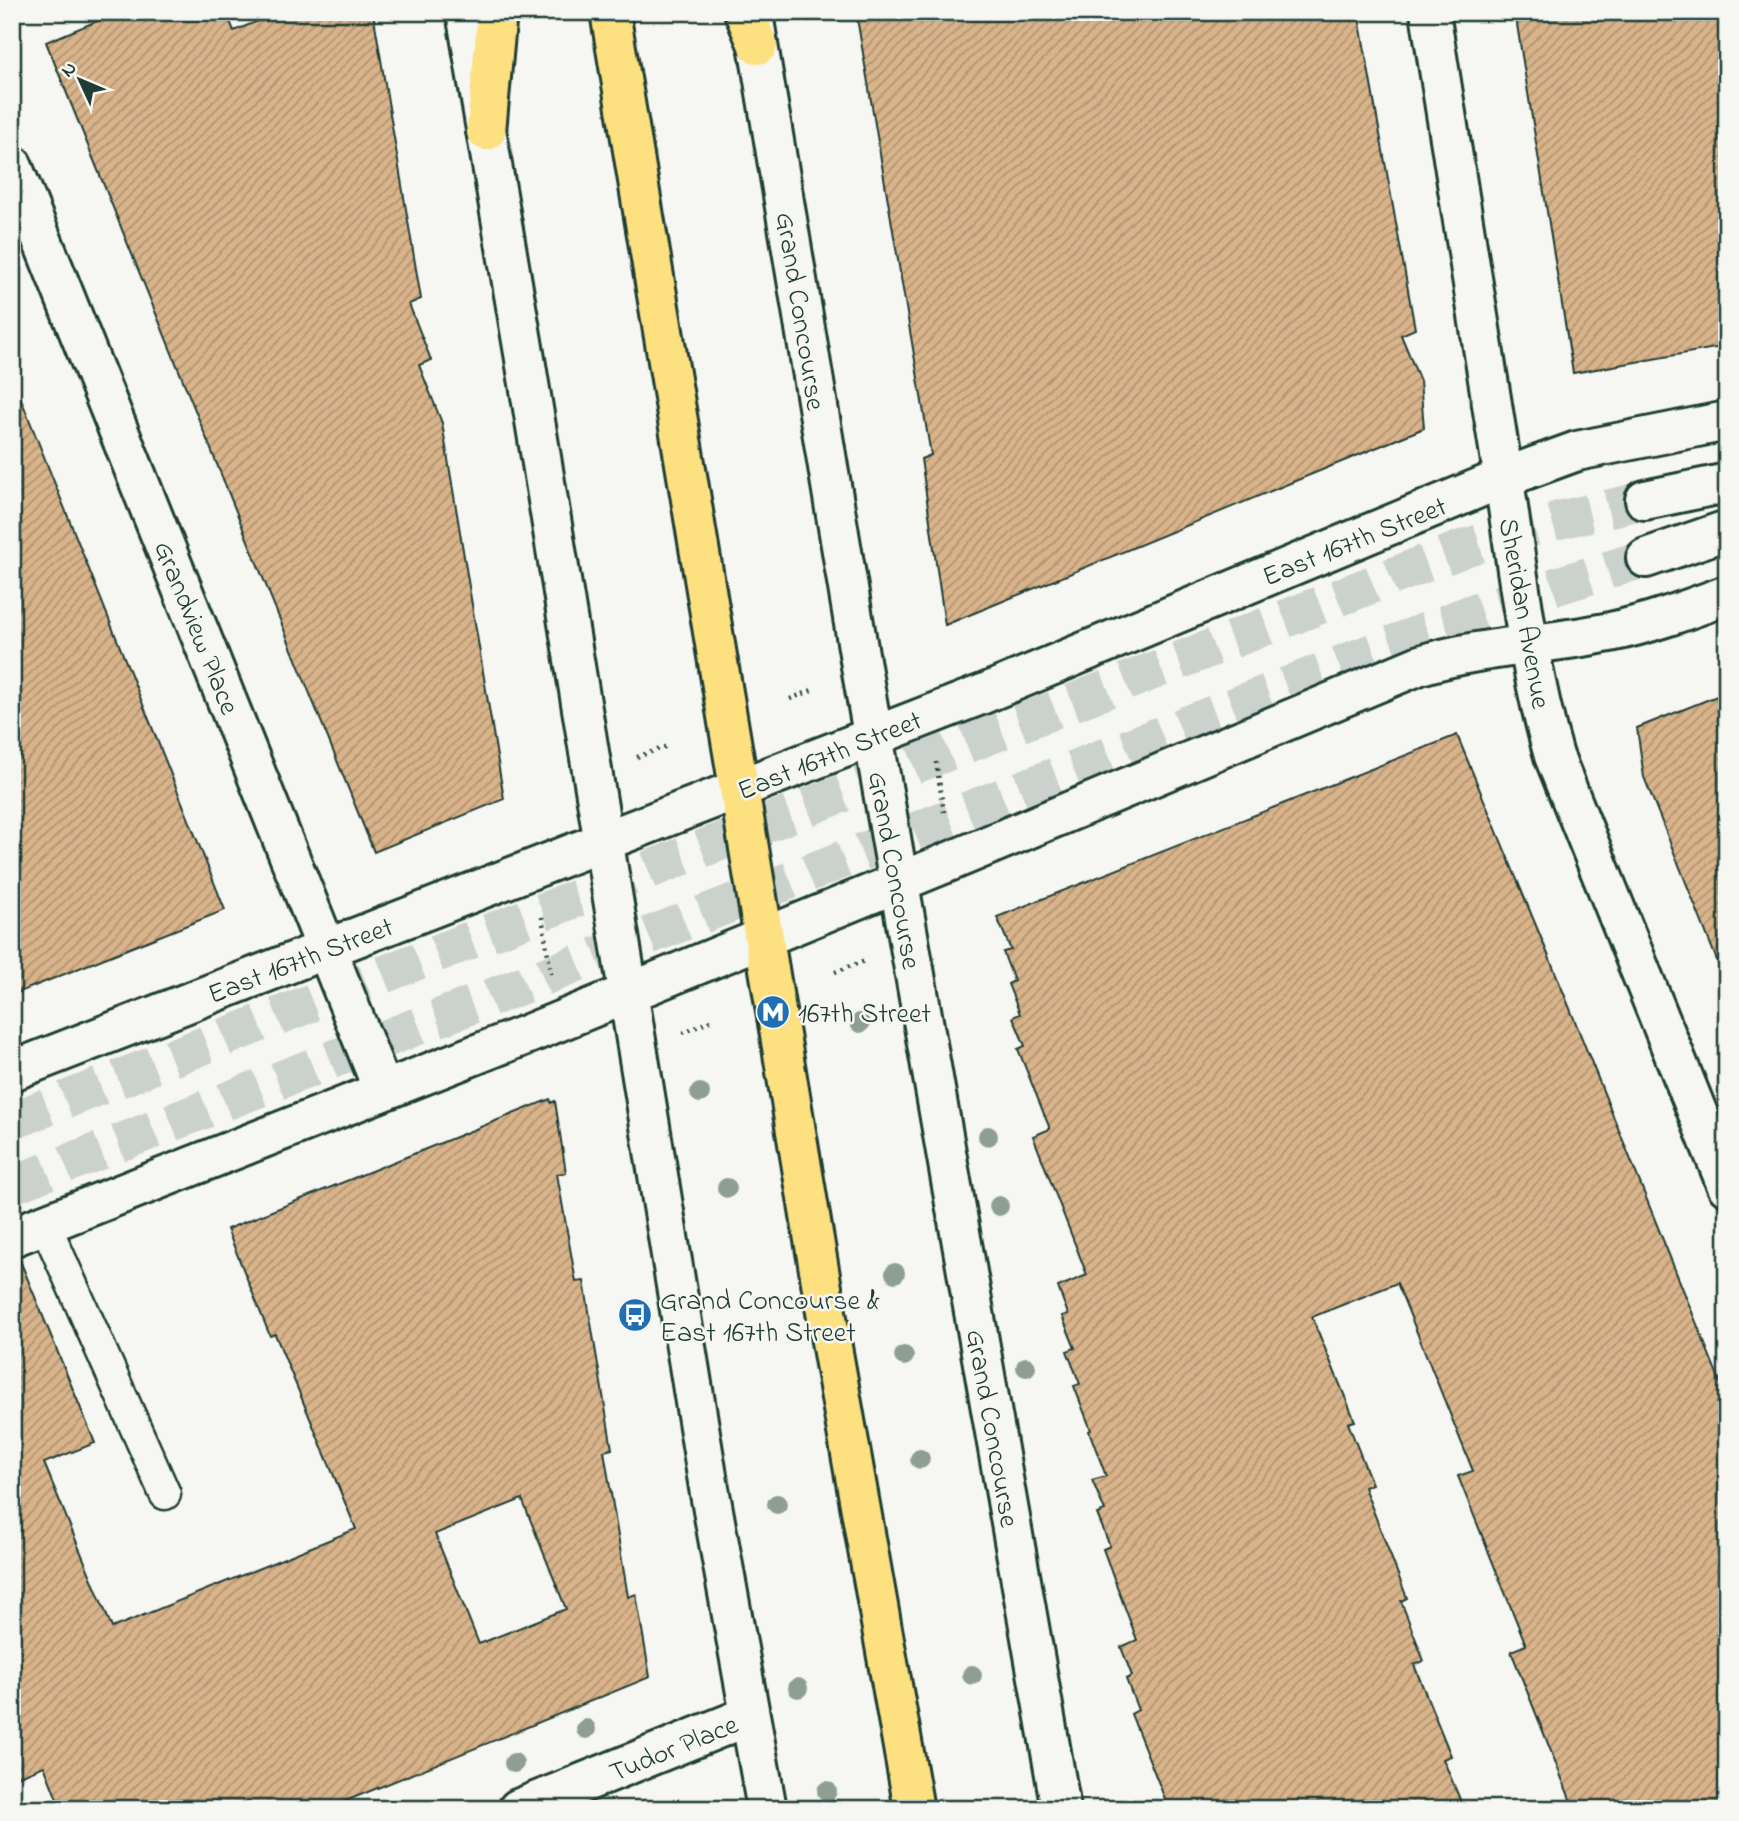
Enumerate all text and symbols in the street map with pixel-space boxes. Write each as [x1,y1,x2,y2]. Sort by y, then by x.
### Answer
north arrow [46,46,116,116]
text: N [55,56,84,84]
street label: Grand Concourse [763,210,835,414]
street label: East 167th Street [1257,488,1454,599]
street label: Sheridan Avenue [1486,515,1560,713]
street label: Grandview Place [141,535,248,722]
street label: East 167th Street [732,702,929,813]
street label: Grand Concourse [855,769,930,973]
street label: East 167th Street [203,908,400,1016]
metro station icon: 167th Street [754,993,792,1031]
place label: 167th Street [798,995,931,1036]
place label: Grand Concourse & East 167th Street [660,1282,880,1355]
bus stop icon: Grand Concourse & East 167th Street [616,1296,654,1334]
street label: Grand Concourse [953,1327,1028,1531]
street label: Tudor Place [604,1706,745,1795]

